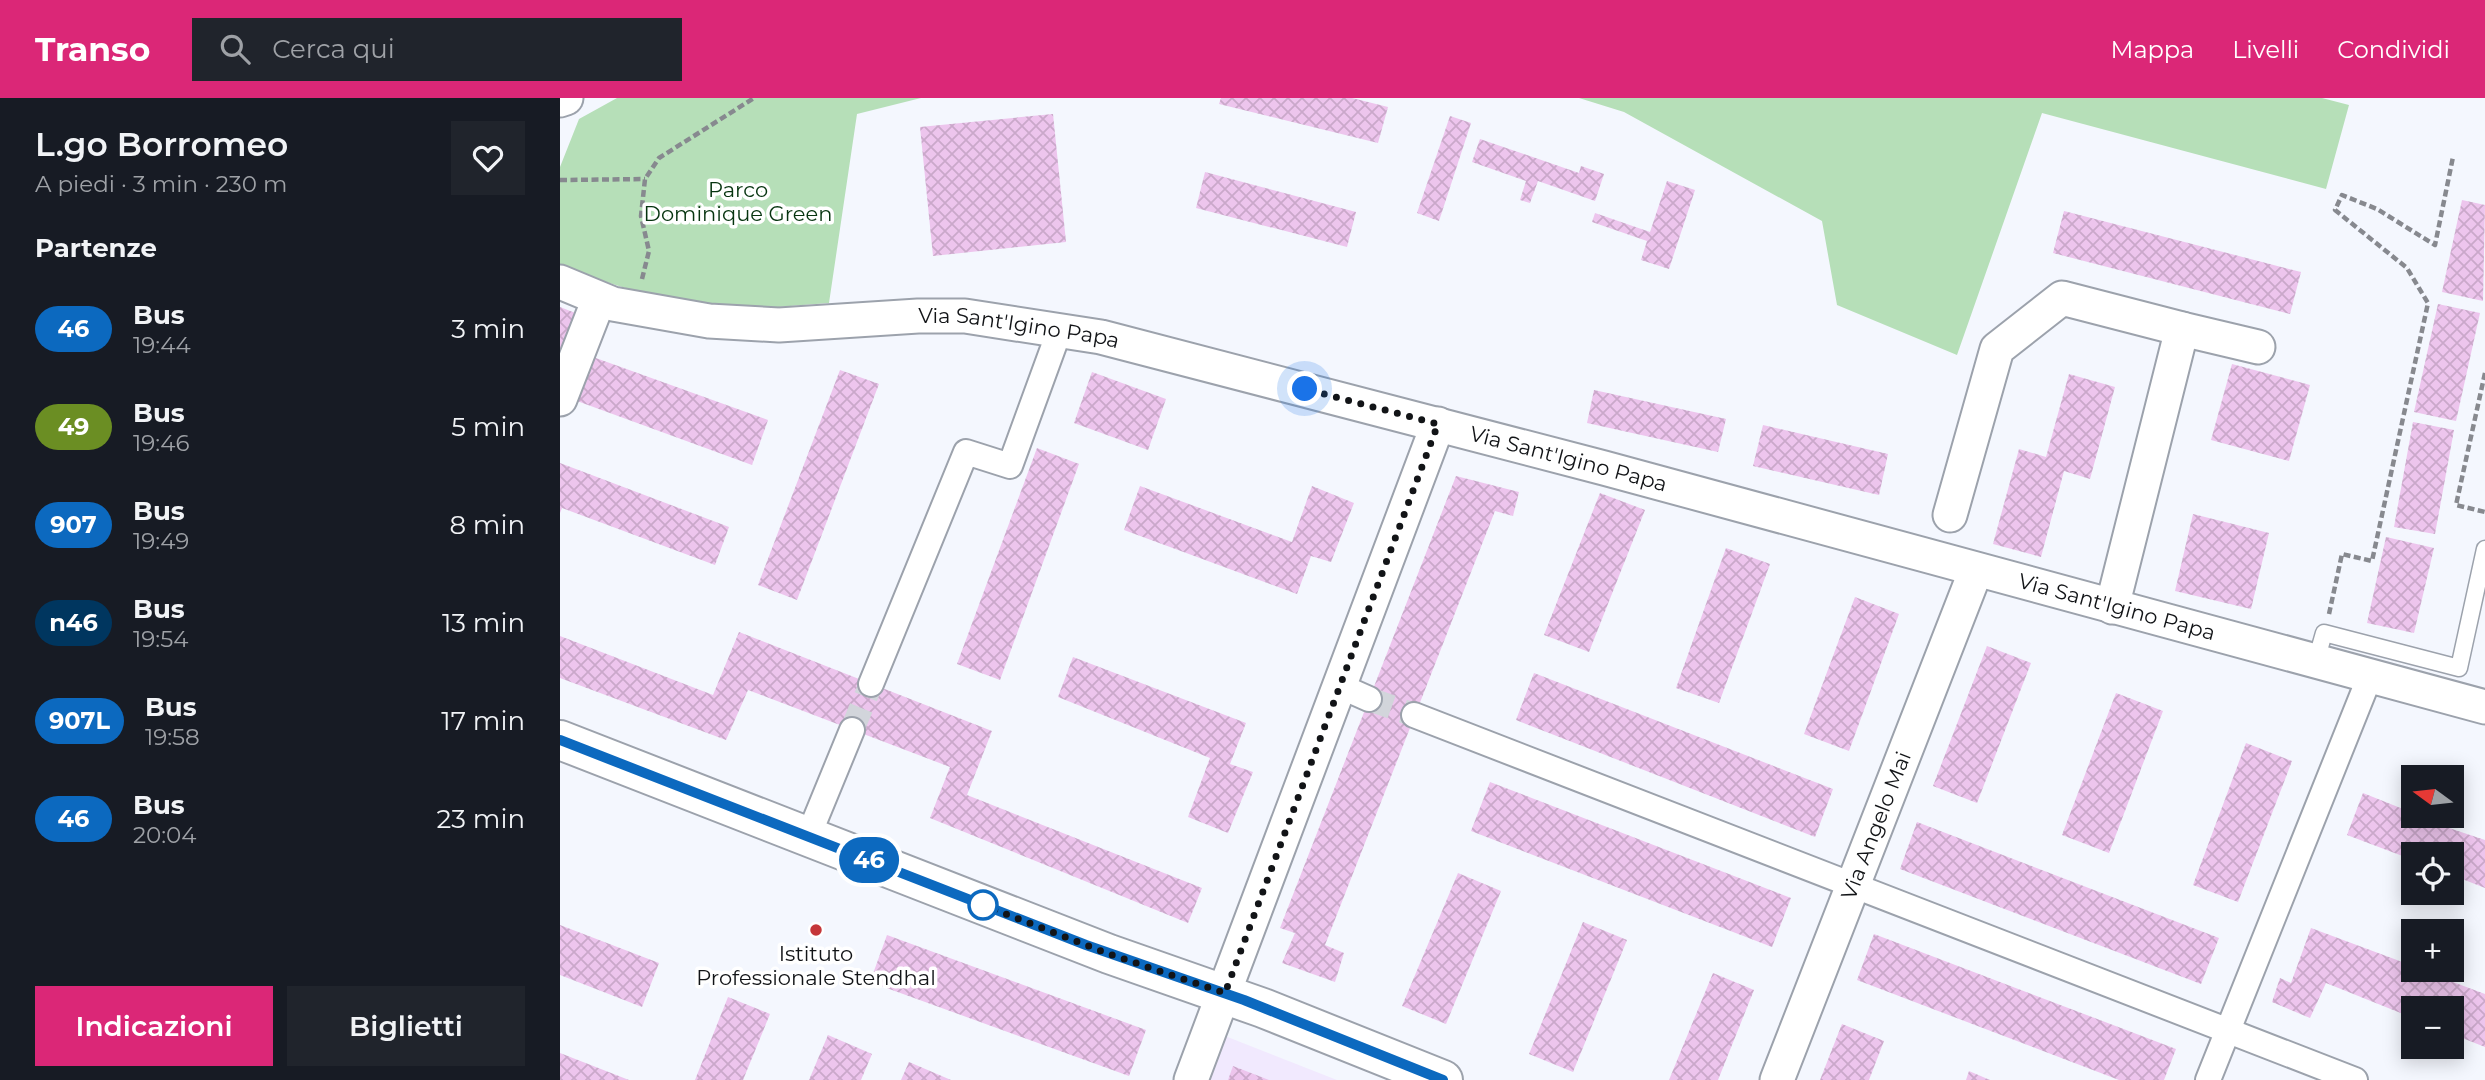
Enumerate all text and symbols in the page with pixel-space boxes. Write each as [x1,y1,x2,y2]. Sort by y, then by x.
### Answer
search box [192,18,682,81]
text: Transo [35,29,150,69]
icon: search [216,30,254,68]
text: Cerca qui [272,33,395,65]
text: Mappa [2111,35,2194,64]
text: Livelli [2232,35,2299,64]
text: Condividi [2337,35,2450,64]
button: heart [451,121,525,195]
text: L.go Borromeo [35,124,288,164]
text: A piedi · 3 min · 230 m [35,170,288,198]
park label: Parco Dominique Green [644,177,832,226]
text: Partenze [35,232,157,264]
text: Bus [133,299,185,331]
street label: Via Sant'Igino Papa [918,303,1122,353]
text: 3 min [451,313,525,345]
text: 46 [58,314,89,343]
text: 19:44 [133,331,191,359]
your location [1287,371,1322,406]
text: Bus [133,397,185,429]
text: 5 min [451,411,525,443]
text: 49 [58,412,89,441]
street label: Via Sant'Igino Papa [1467,421,1670,497]
text: 19:46 [133,429,189,457]
text: Bus [133,495,185,527]
text: 8 min [449,509,525,541]
text: 907 [50,510,97,539]
text: 19:49 [133,527,189,555]
street label: Via Sant'Igino Papa [2016,568,2218,645]
text: Bus [133,593,185,625]
text: 13 min [442,607,525,639]
text: n46 [49,608,98,637]
text: 19:54 [133,625,188,653]
text: Bus [145,691,196,723]
text: 17 min [441,705,525,737]
text: 907L [49,706,110,735]
text: 19:58 [145,723,200,751]
street label: Via Angelo Mai [1836,748,1916,903]
north arrow [2401,765,2464,828]
map controls [2401,765,2464,1059]
text: Bus [133,789,185,821]
text: 23 min [437,803,525,835]
text: 46 [58,804,89,833]
text: 20:04 [133,821,197,849]
line badge: 46 [838,837,900,883]
button: locate [2401,842,2464,905]
text: 46 [853,845,885,874]
unlabelled marker [968,890,998,920]
button: + [2401,919,2464,982]
marker: Istituto Professionale Stendhal [808,922,824,938]
place label: Istituto Professionale Stendhal [696,941,936,990]
button: Indicazioni [35,986,273,1066]
button: Biglietti [287,986,525,1066]
button: − [2401,996,2464,1059]

